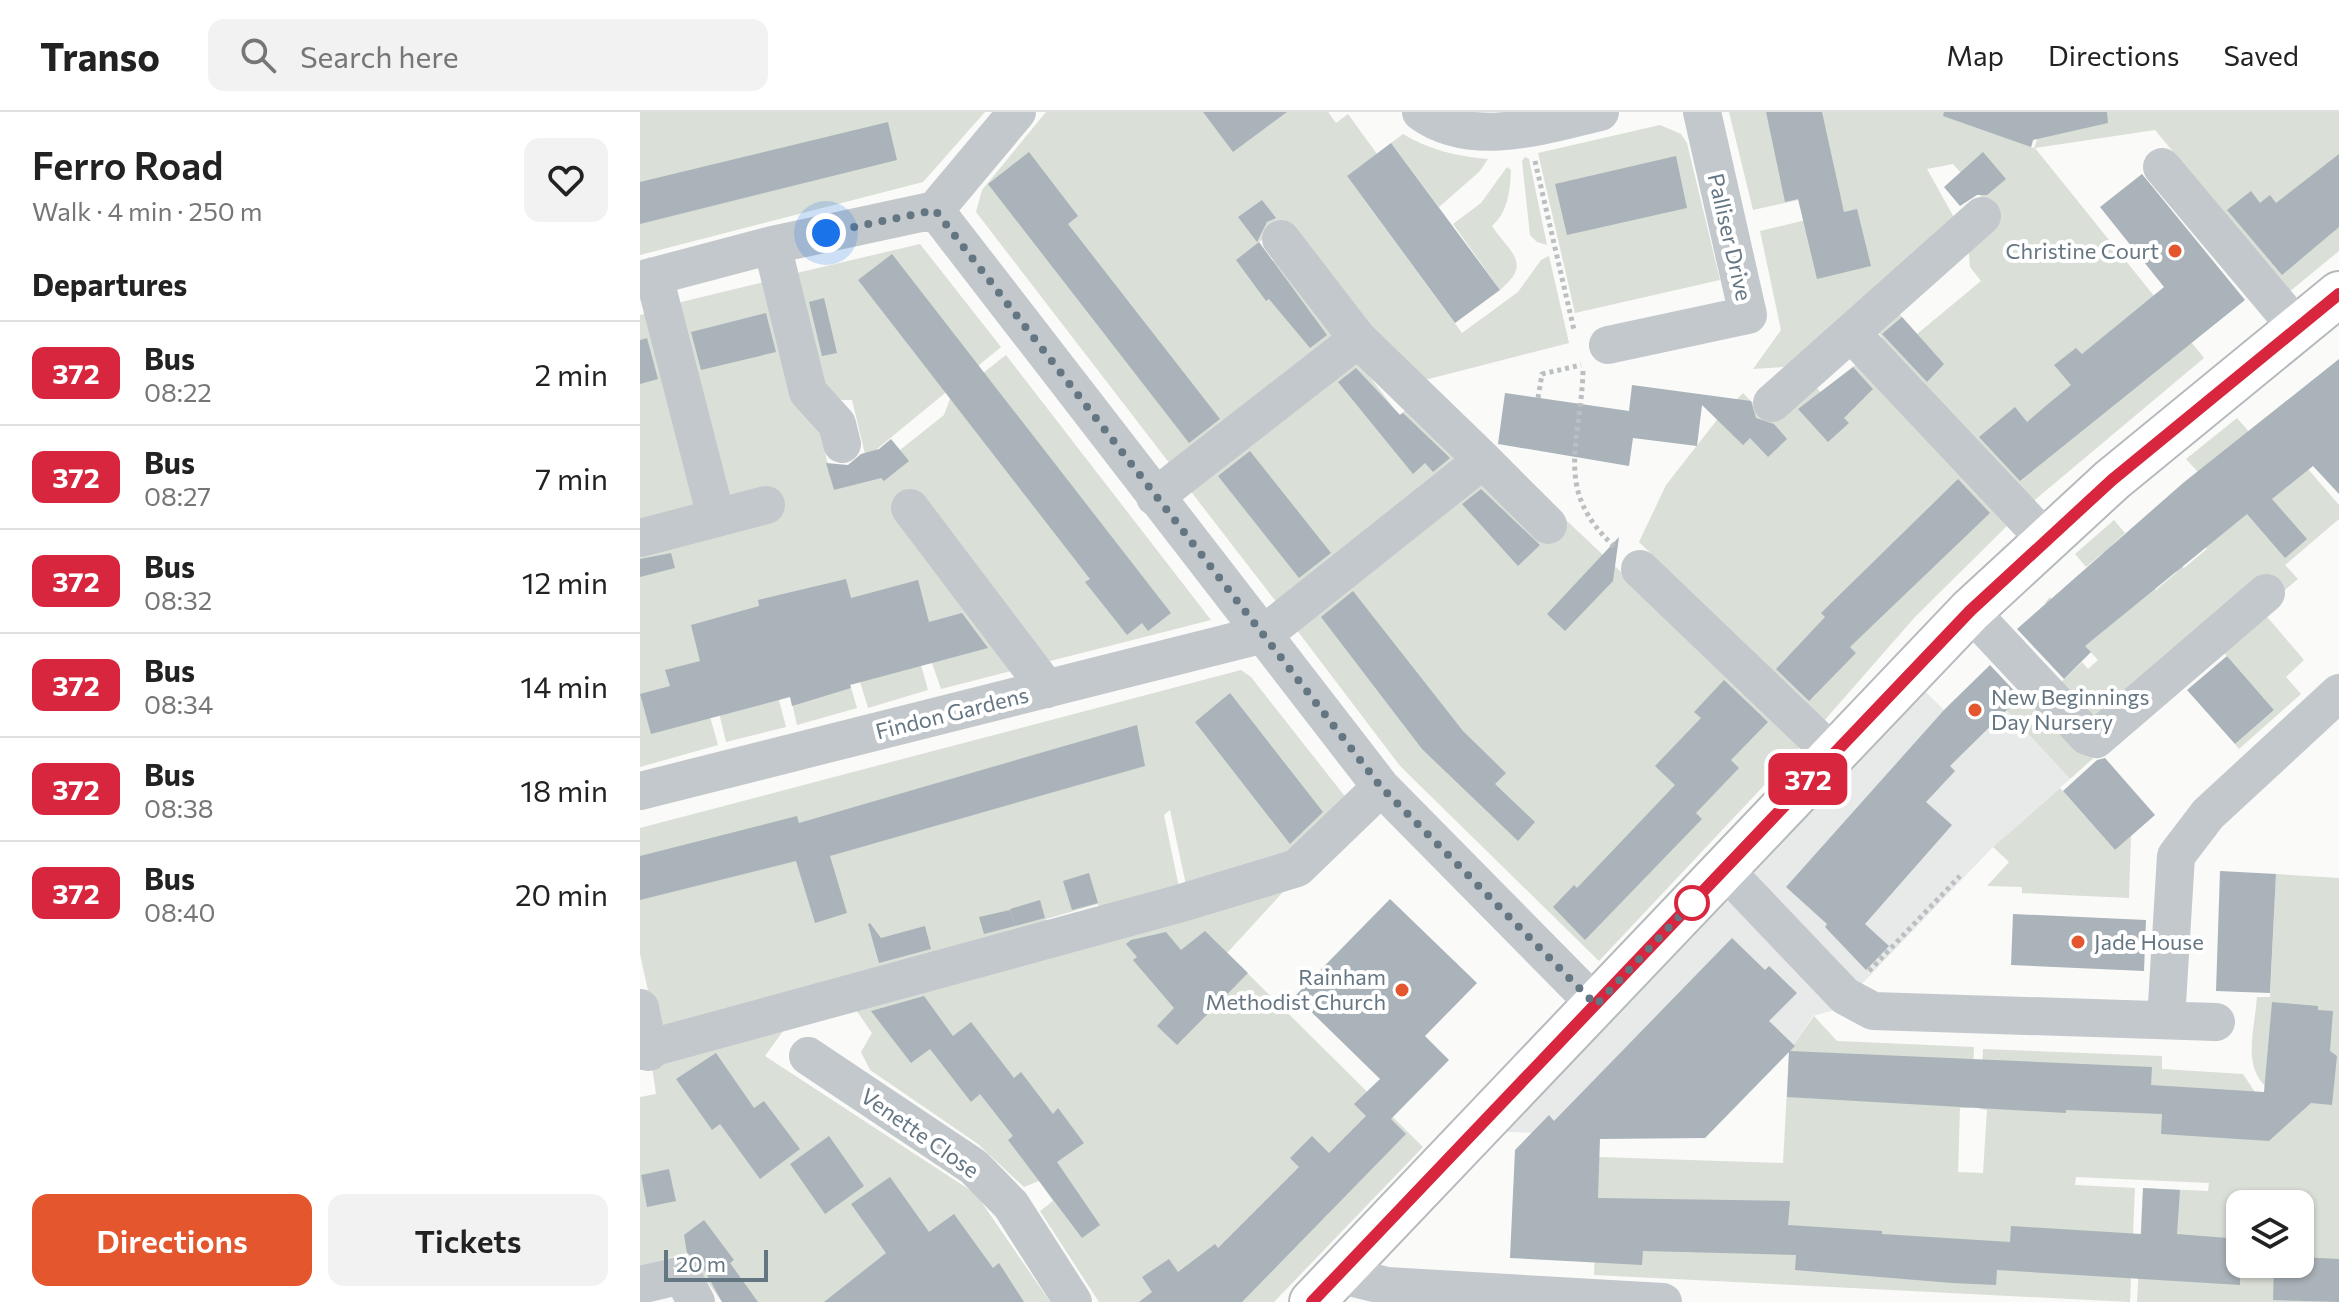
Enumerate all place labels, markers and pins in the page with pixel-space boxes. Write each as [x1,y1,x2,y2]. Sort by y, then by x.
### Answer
place label: Christine Court [2006,237,2159,264]
marker: Christine Court [2166,242,2184,260]
place label: New Beginnings Day Nursery [1991,683,2150,735]
marker: New Beginnings Day Nursery [1966,701,1984,719]
unlabelled marker [1675,886,1709,920]
place label: Jade House [2094,928,2204,955]
marker: Jade House [2069,933,2087,951]
place label: Rainham Methodist Church [1205,963,1386,1015]
marker: Rainham Methodist Church [1393,981,1411,999]

